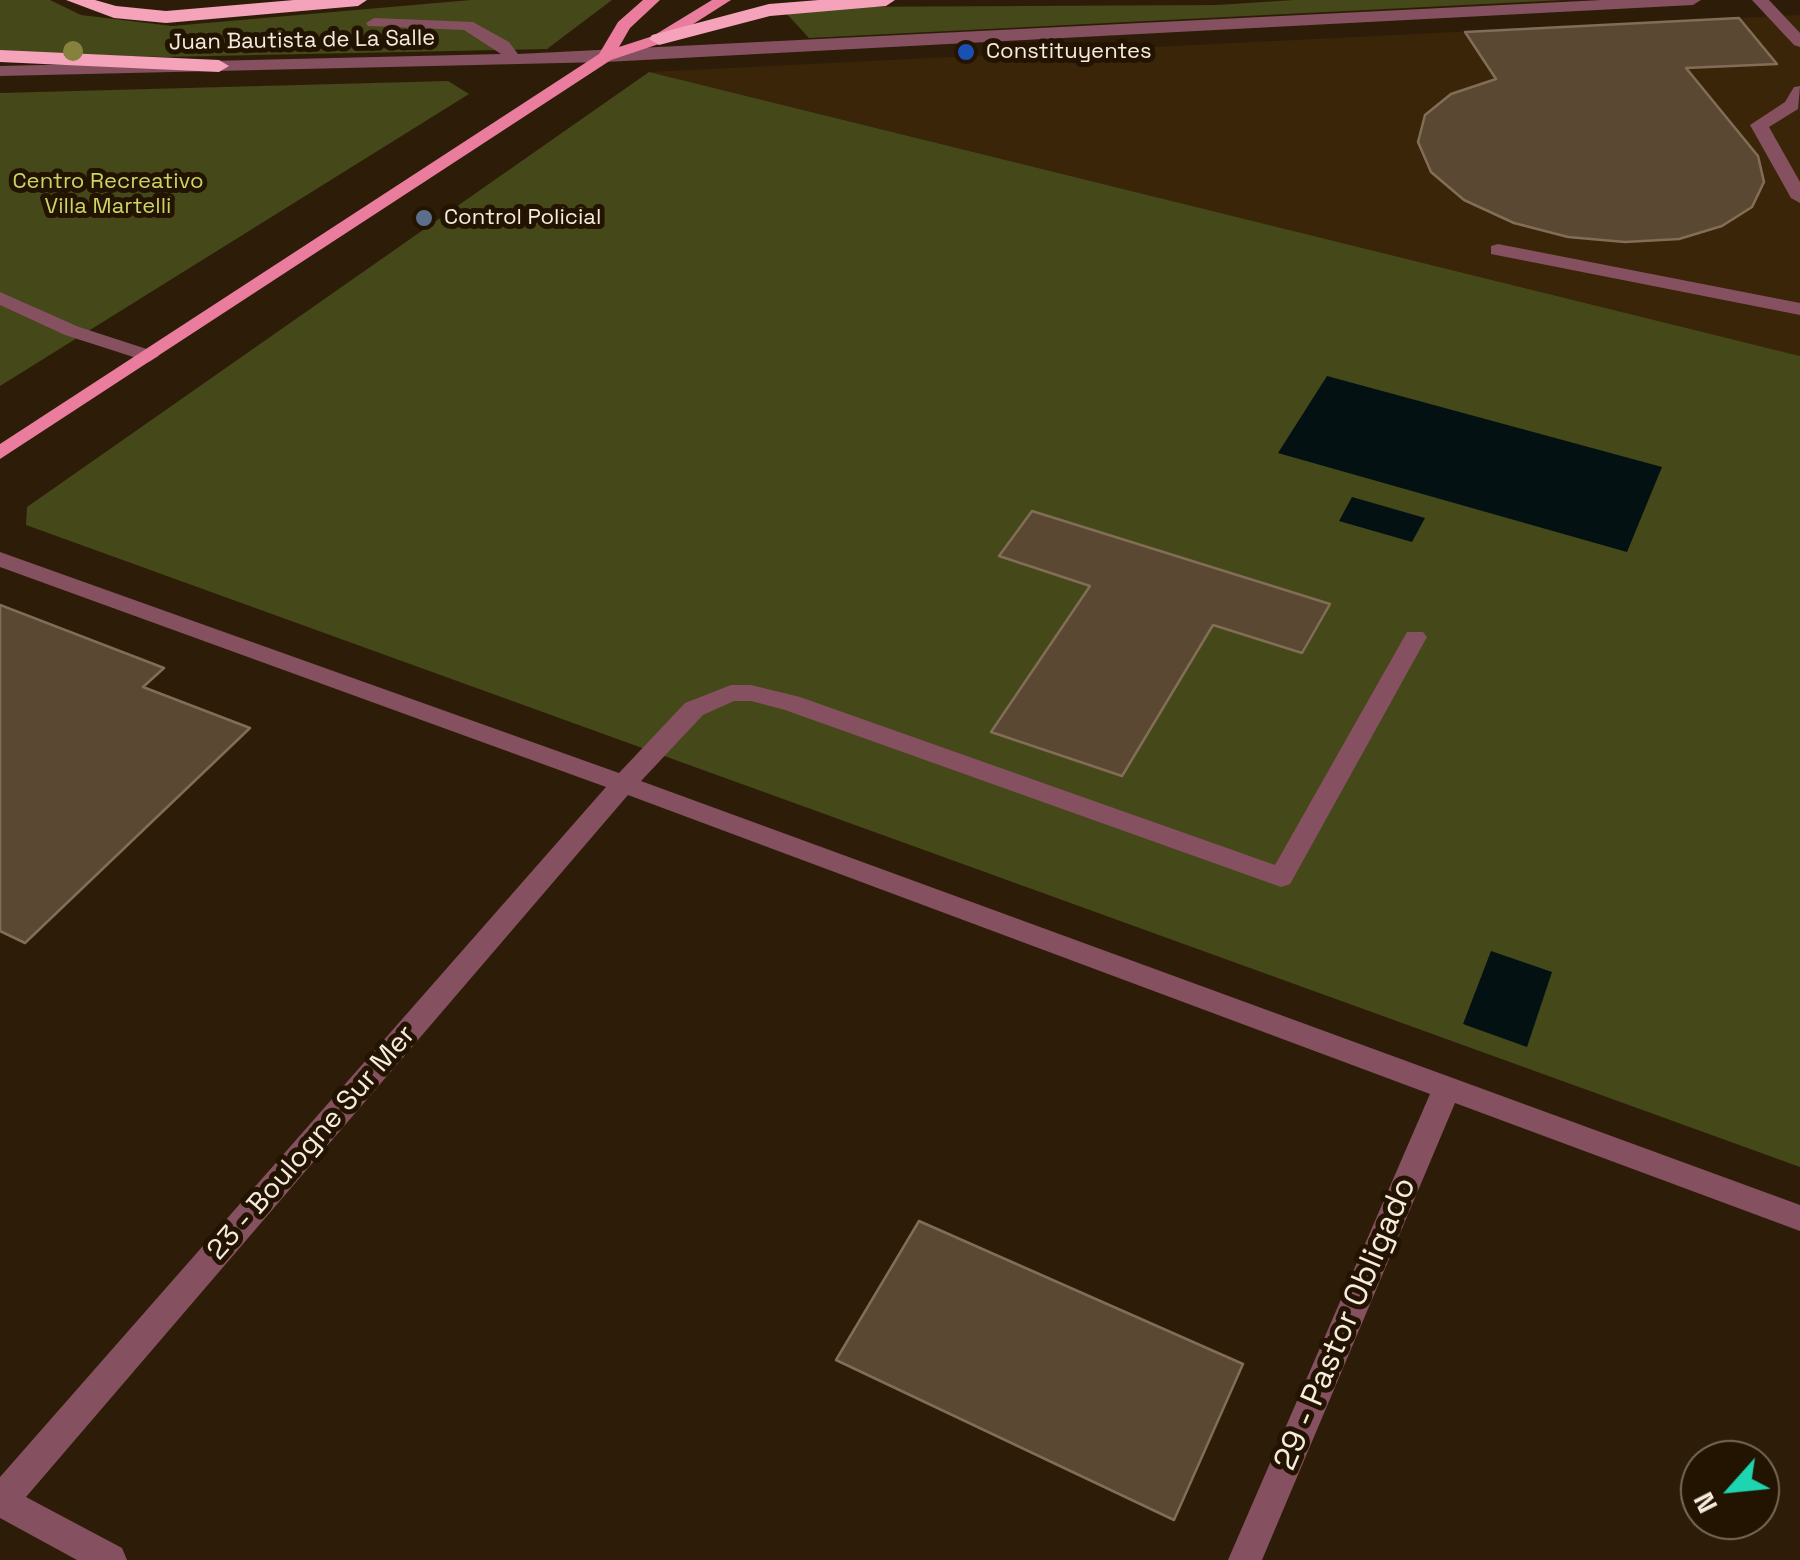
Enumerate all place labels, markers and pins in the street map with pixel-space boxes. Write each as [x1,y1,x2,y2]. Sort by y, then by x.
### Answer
place label: Constituyentes [986,39,1152,65]
marker: Constituyentes [955,41,977,63]
place label: Control Policial [444,205,601,231]
marker: Control Policial [413,207,435,229]

